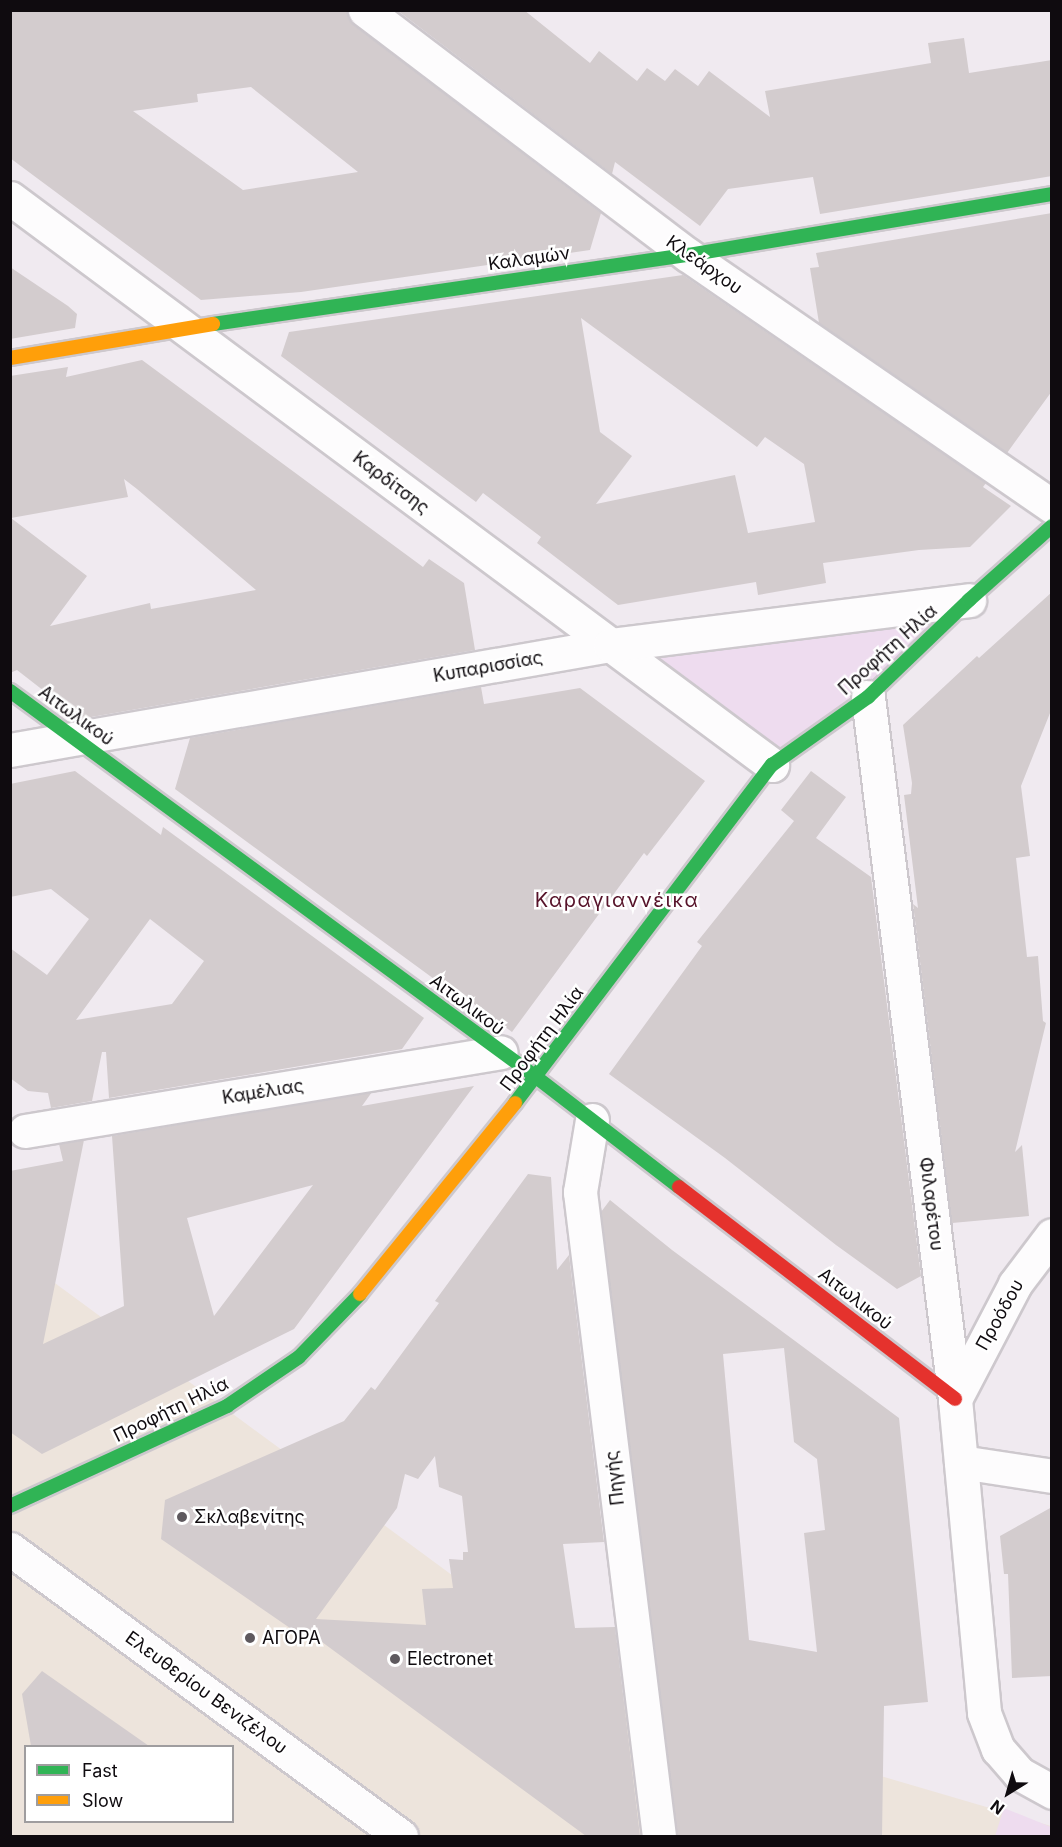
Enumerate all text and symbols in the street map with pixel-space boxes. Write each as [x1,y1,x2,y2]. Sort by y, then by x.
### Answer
street label: Κλεάρχου [662,231,746,299]
street label: Καλαμών [487,243,571,275]
street label: Καρδίτσης [348,447,434,519]
street label: Προφήτη Ηλία [834,600,942,700]
street label: Κυπαρισσίας [432,647,544,687]
street label: Αιτωλικού [34,682,118,750]
district label: Καραγιαννέικα [535,888,699,912]
street label: Αιτωλικού [426,970,508,1040]
street label: Προφήτη Ηλία [496,983,588,1095]
street label: Καμέλιας [221,1075,305,1109]
street label: Φιλαρέτου [915,1156,947,1252]
street label: Αιτωλικού [814,1264,896,1334]
street label: Προόδου [972,1276,1028,1354]
street label: Προφήτη Ηλία [110,1373,232,1447]
street label: Πηγής [601,1449,629,1507]
place label: Σκλαβενίτης [194,1506,305,1528]
marker: Σκλαβενίτης [175,1510,189,1524]
street label: Ελευθερίου Βενιζέλου [121,1627,291,1759]
place label: ΑΓΟΡΑ [262,1627,321,1649]
marker: ΑΓΟΡΑ [243,1631,257,1645]
place label: Electronet [407,1648,493,1670]
marker: Electronet [388,1652,402,1666]
legend [24,1745,234,1823]
text: Fast [82,1760,118,1781]
north arrow [978,1763,1038,1823]
text: Slow [82,1790,123,1811]
text: N [986,1796,1008,1819]

